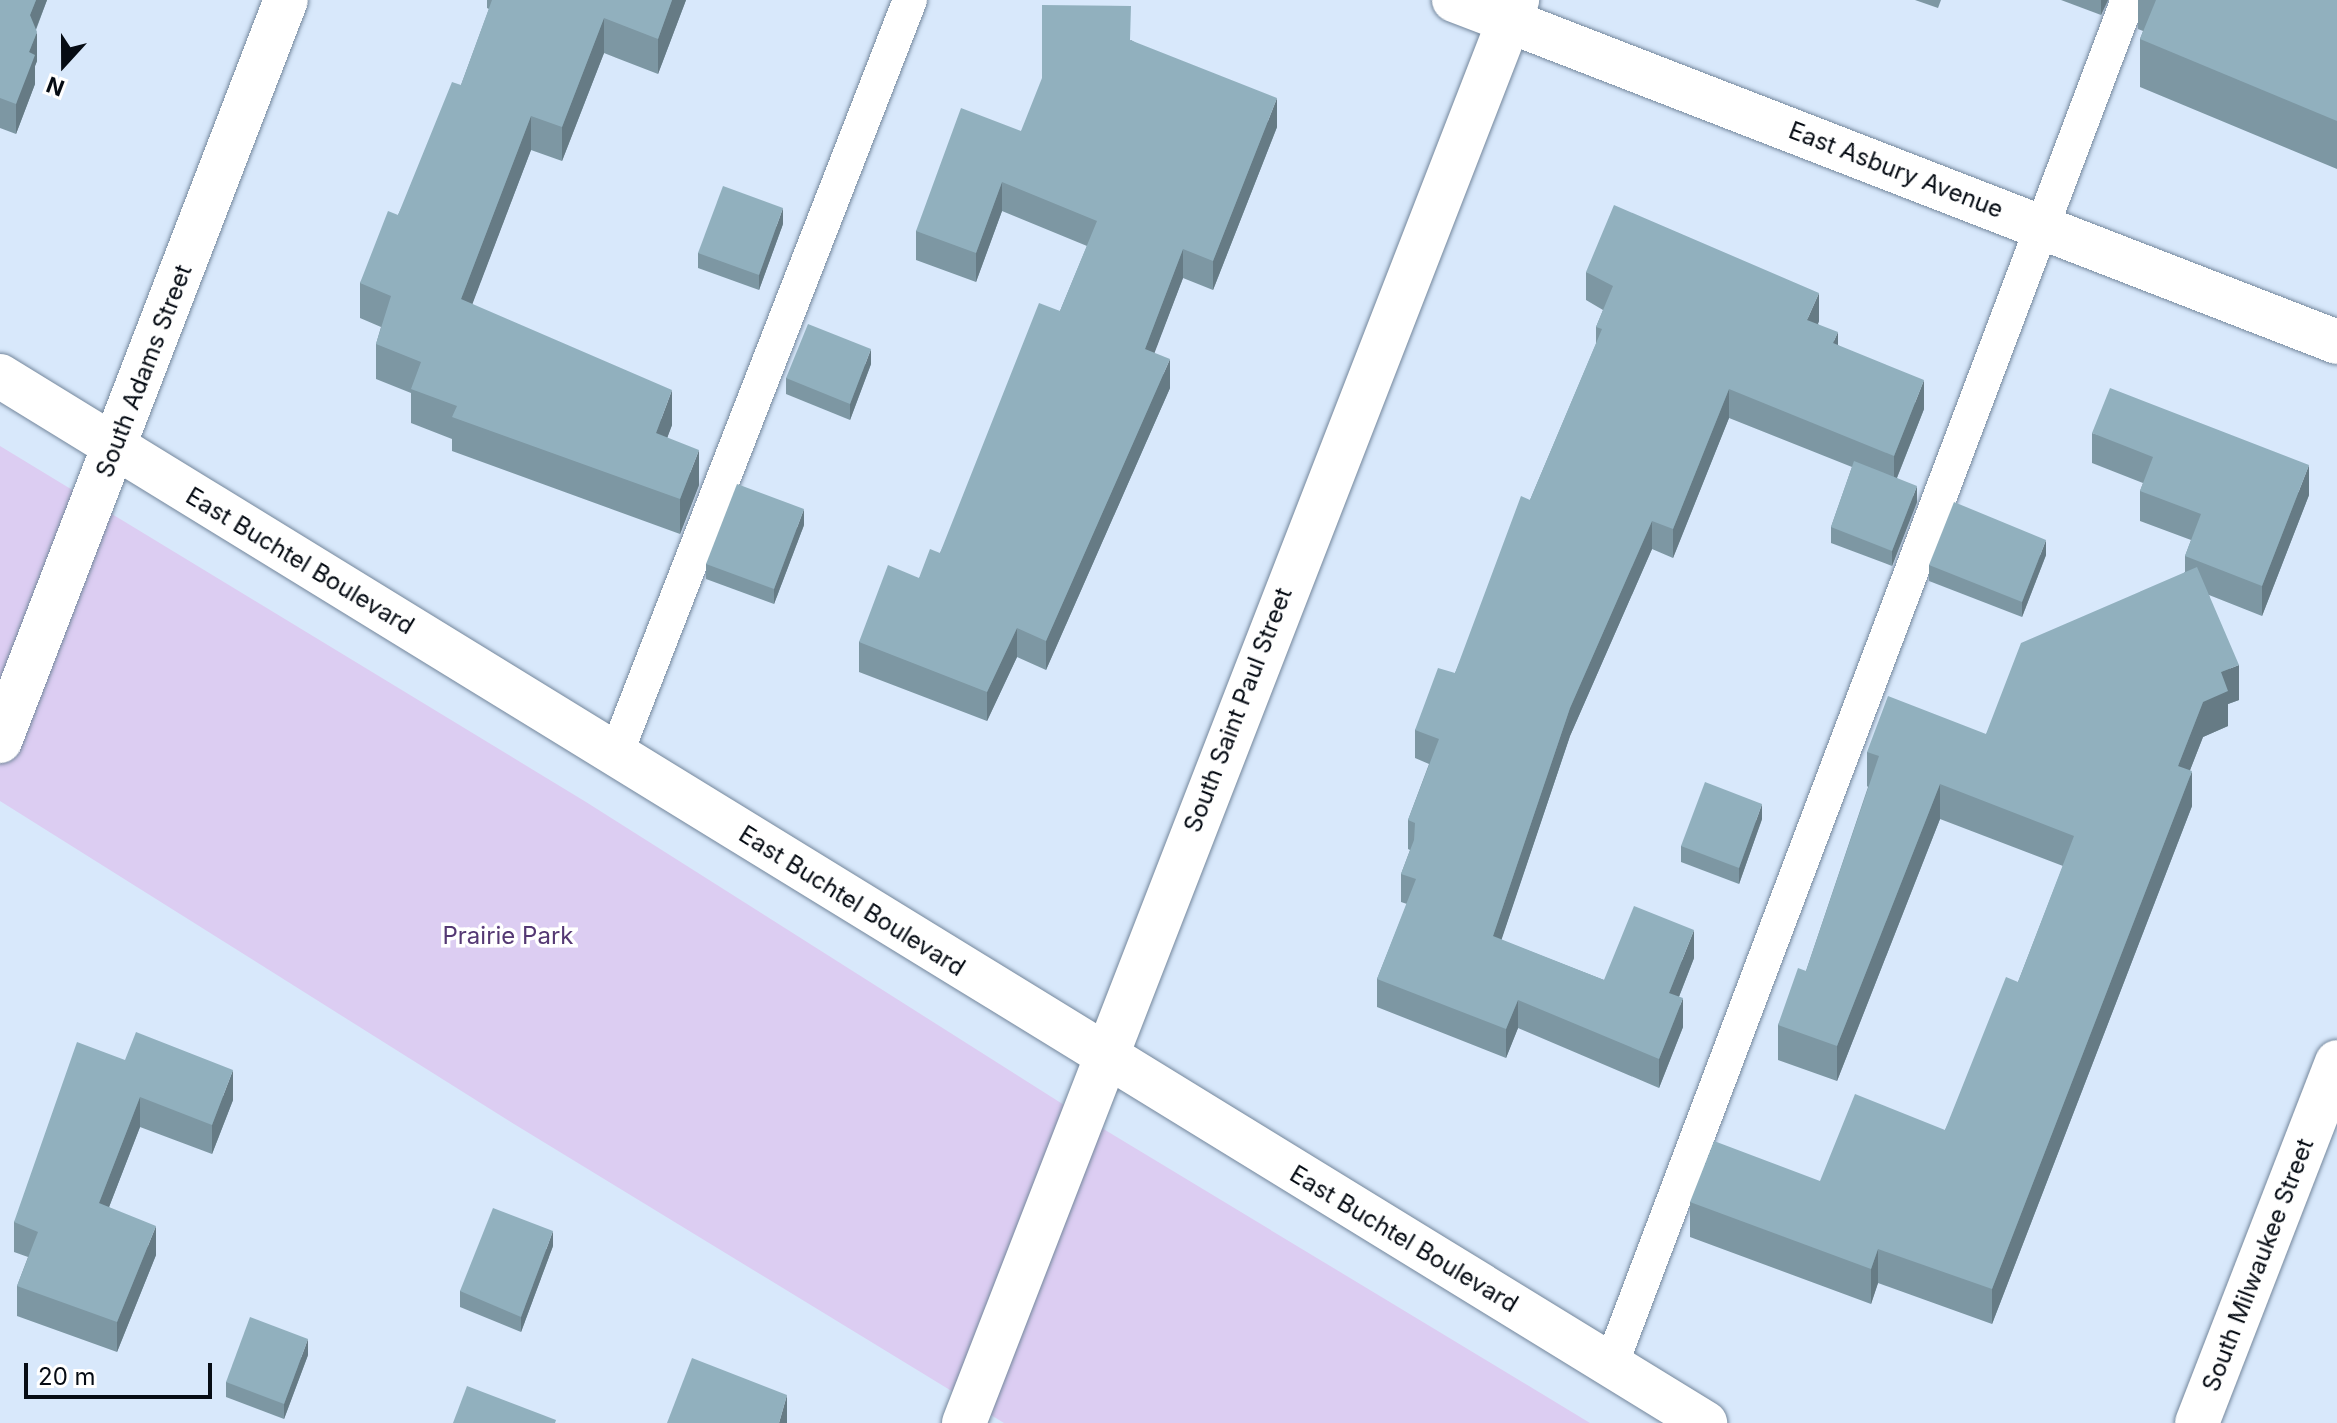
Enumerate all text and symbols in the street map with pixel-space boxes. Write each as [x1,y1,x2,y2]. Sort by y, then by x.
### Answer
north arrow [24,24,104,104]
text: N [43,71,68,102]
street label: East Asbury Avenue [1785,116,2007,224]
street label: South Adams Street [90,260,198,482]
street label: East Buchtel Boulevard [181,481,419,641]
street label: South Saint Paul Street [1178,584,1298,836]
street label: East Buchtel Boulevard [734,820,970,982]
park label: Prairie Park [442,922,574,950]
street label: South Milwaukee Street [2196,1135,2320,1395]
street label: East Buchtel Boulevard [1285,1159,1523,1319]
scale bar [28,1347,216,1397]
text: 20 m [38,1362,96,1391]

